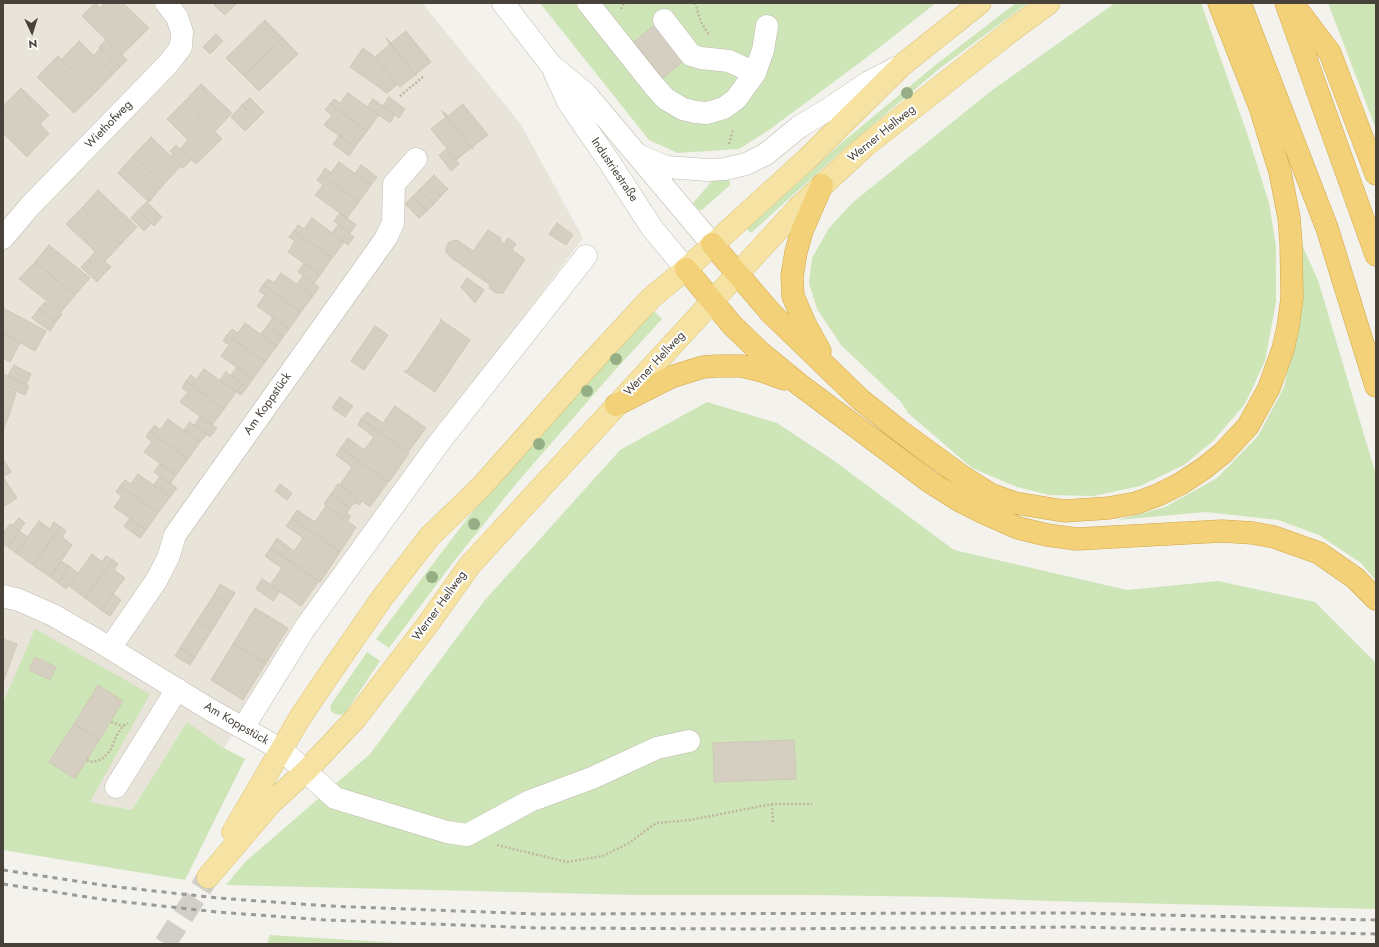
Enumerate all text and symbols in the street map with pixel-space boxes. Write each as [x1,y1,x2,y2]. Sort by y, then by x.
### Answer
north arrow [12,12,52,52]
text: N [28,36,38,52]
street label: Wiethofweg [83,98,135,152]
street label: Werner Hellweg [845,102,919,166]
street label: Industriestraße [587,135,641,205]
street label: Werner Hellweg [622,329,688,399]
street label: Am Koppstück [241,370,295,438]
street label: Werner Hellweg [410,568,470,644]
street label: Am Koppstück [201,700,271,748]

